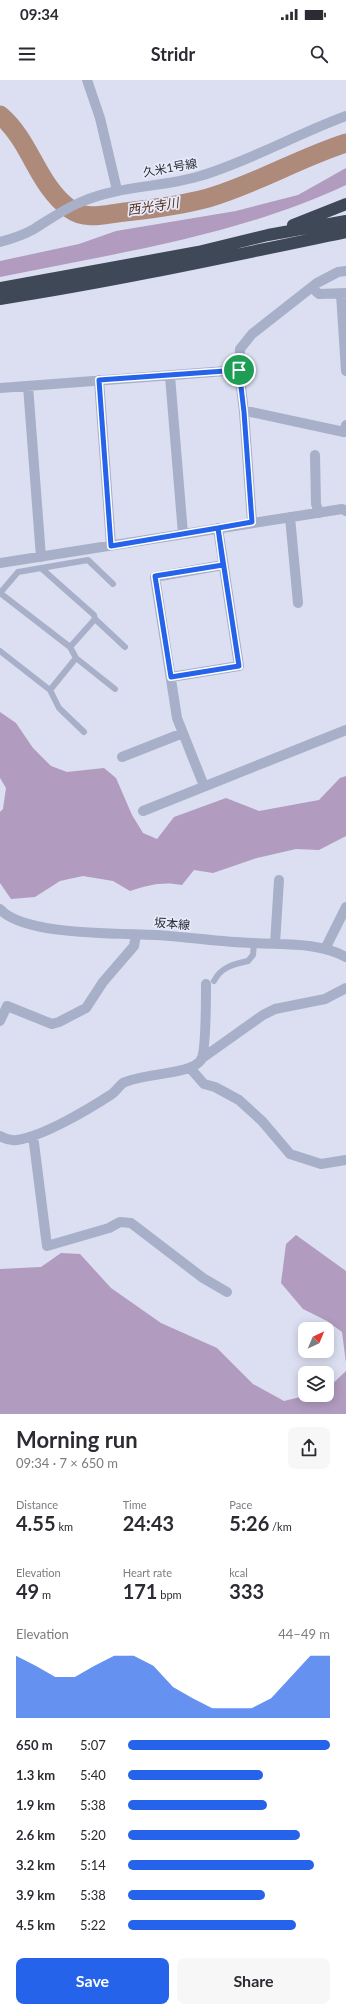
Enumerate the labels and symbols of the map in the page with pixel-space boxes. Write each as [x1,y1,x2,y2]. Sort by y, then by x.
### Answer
street label: 久米1号線 [142,155,198,180]
water label: 西光寺川 [126,194,182,218]
pin [222,353,256,387]
street label: 坂本線 [153,914,191,933]
north arrow [298,1322,334,1358]

